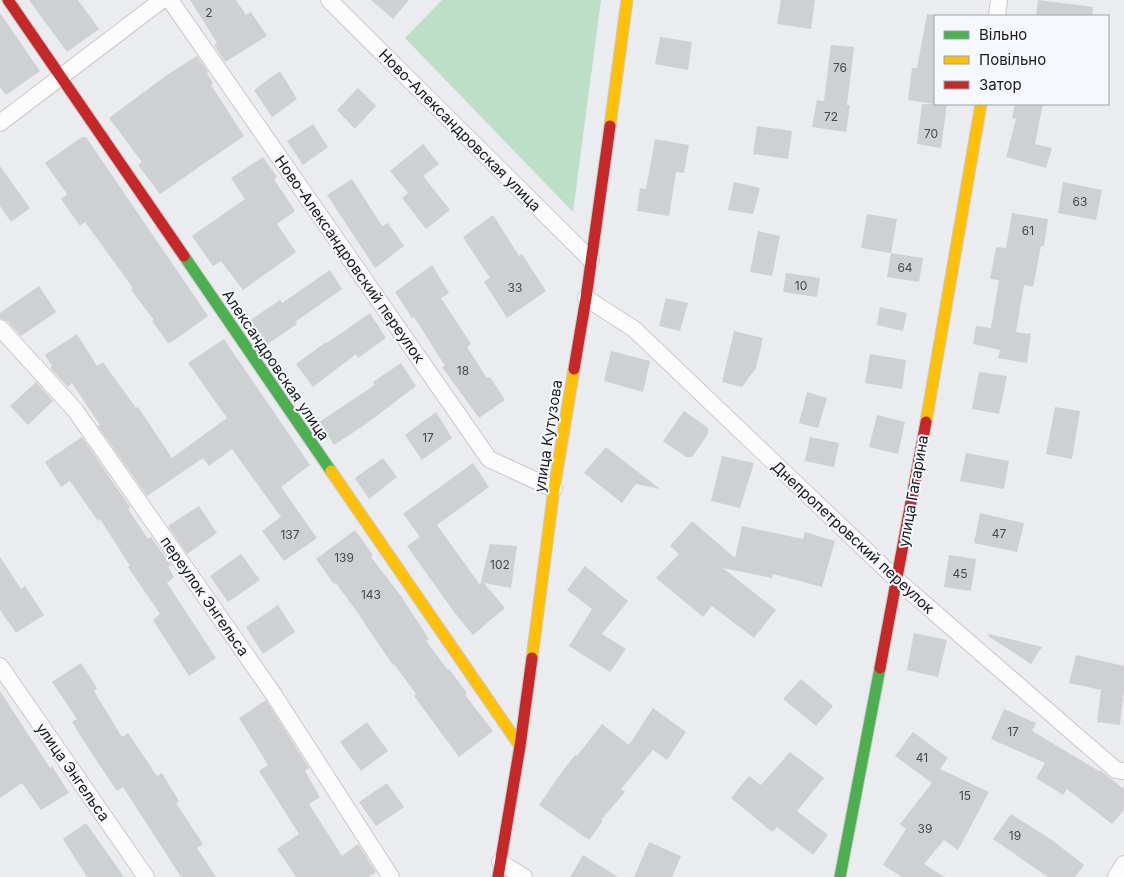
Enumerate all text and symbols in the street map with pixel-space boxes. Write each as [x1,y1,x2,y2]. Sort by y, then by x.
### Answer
house number: 2 [205,5,213,20]
legend [934,15,1109,105]
text: Вільно [979,25,1027,44]
street label: Ново-Александровская улица [375,45,545,215]
text: Повільно [979,50,1046,69]
house number: 76 [833,60,847,75]
text: Затор [979,75,1022,94]
house number: 72 [824,109,838,124]
house number: 70 [924,126,938,141]
street label: Ново-Александровский переулок [271,152,429,366]
house number: 63 [1073,194,1087,209]
house number: 61 [1022,223,1034,238]
house number: 64 [897,260,913,275]
house number: 10 [795,278,807,293]
house number: 33 [508,280,522,295]
street label: Александровская улица [218,286,334,444]
house number: 18 [457,363,469,378]
street label: улица Кутузова [530,378,566,494]
house number: 17 [422,430,434,445]
street label: улица Гагарина [894,434,932,548]
street label: Днепропетровский переулок [768,456,938,618]
house number: 47 [992,526,1006,541]
house number: 137 [280,527,300,542]
street label: переулок Энгельса [157,532,253,660]
house number: 139 [334,550,354,565]
house number: 102 [490,557,510,572]
house number: 45 [952,566,968,581]
house number: 143 [361,587,381,602]
street label: улица Энгельса [32,719,114,825]
house number: 17 [1007,724,1019,739]
house number: 41 [916,750,928,765]
house number: 15 [959,788,971,803]
house number: 39 [918,821,932,836]
house number: 19 [1009,828,1021,843]

